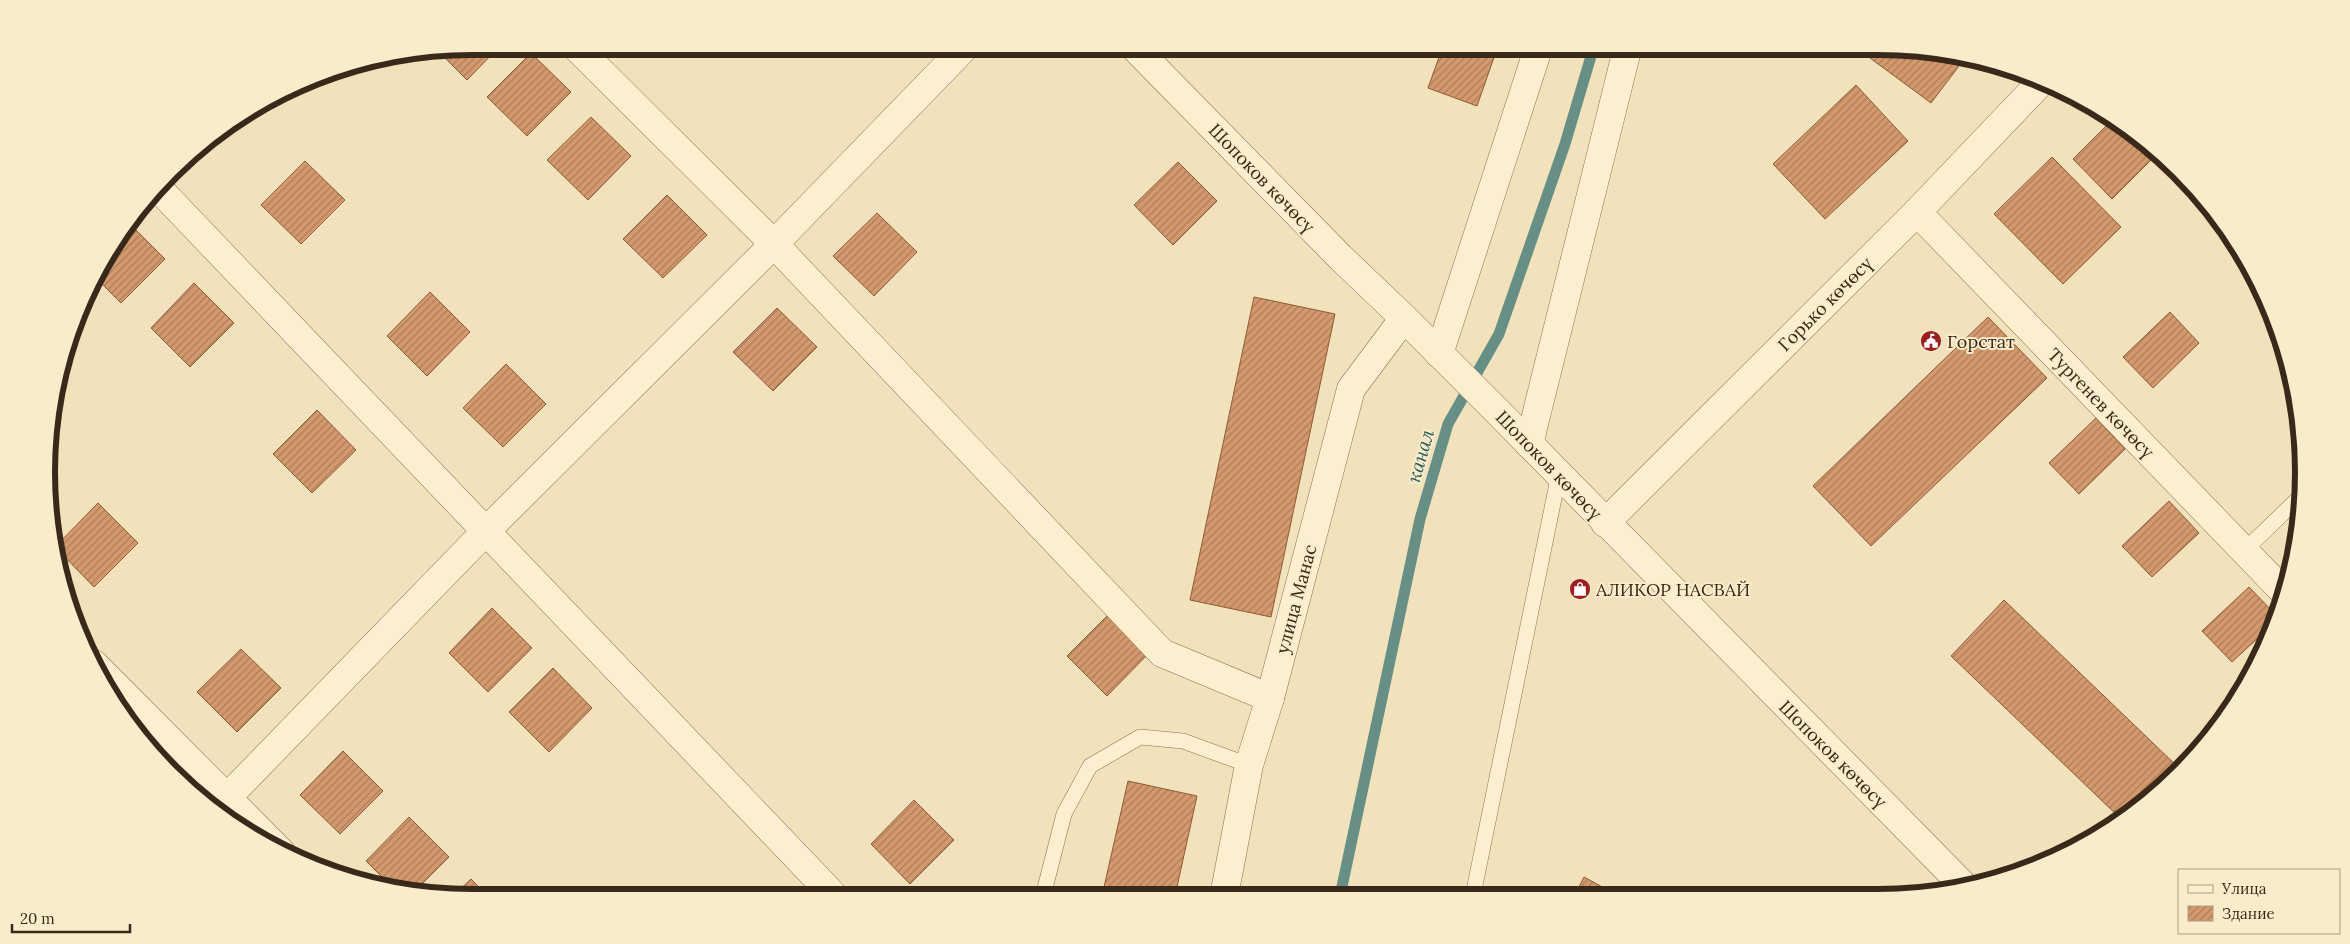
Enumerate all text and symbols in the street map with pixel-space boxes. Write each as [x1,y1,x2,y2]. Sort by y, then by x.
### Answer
street label: Шопоков көчөсү [1204,118,1321,238]
street label: Горько көчөсү [1773,251,1878,356]
public building icon: Горстат [1919,329,1943,353]
place label: Горстат [1947,330,2015,353]
street label: Тургенев көчөсү [2043,343,2160,463]
street label: Шопоков көчөсү [1491,405,1608,525]
water label: канал [1401,427,1439,485]
street label: улица Манас [1270,542,1322,656]
shop icon: АЛИКОР НАСВАЙ [1568,577,1592,601]
place label: АЛИКОР НАСВАЙ [1595,578,1750,601]
street label: Шопоков көчөсү [1774,695,1892,813]
legend [2178,869,2340,934]
text: Улица [2221,879,2267,898]
scale bar [12,902,130,934]
text: Здание [2222,904,2275,923]
text: 20 m [20,909,55,928]

